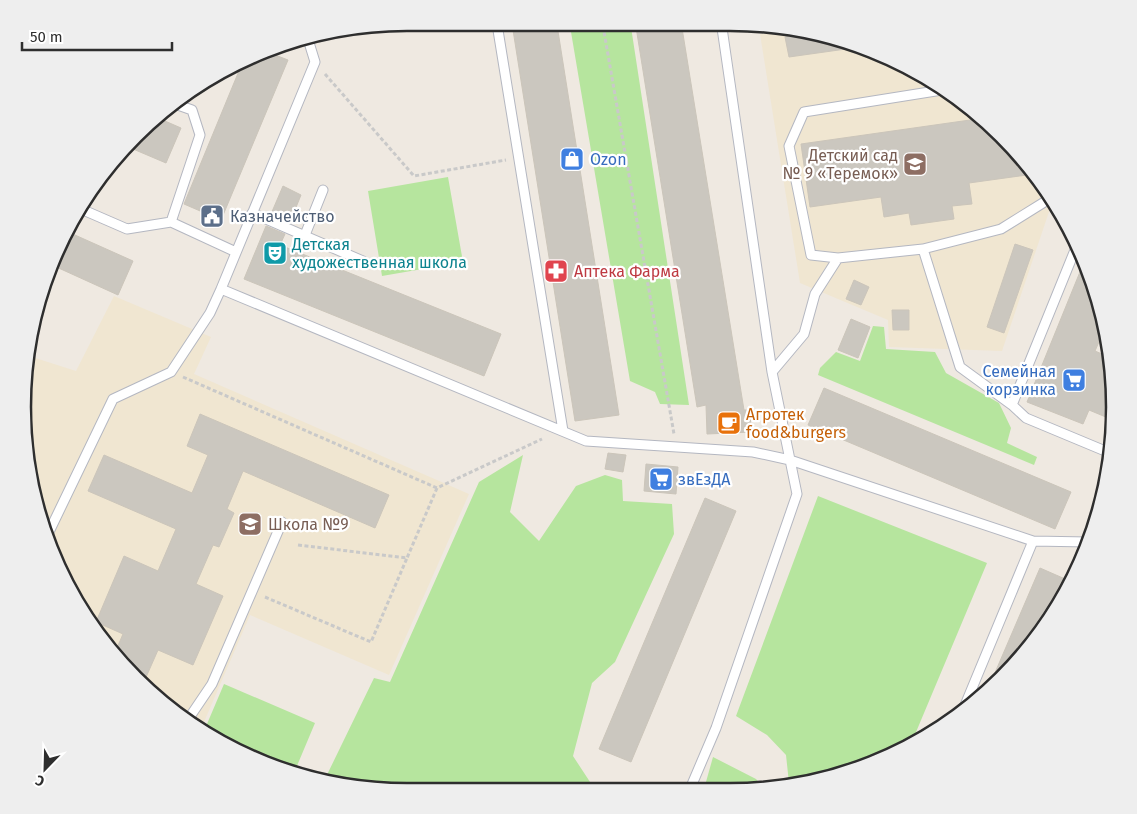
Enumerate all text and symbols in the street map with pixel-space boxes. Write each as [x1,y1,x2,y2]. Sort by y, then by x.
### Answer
scale bar [22,20,172,52]
text: 50 m [30,28,63,46]
shop icon: Ozon [559,146,585,172]
place label: Детский сад № 9 «Теремок» [783,146,898,183]
place label: Ozon [590,150,627,169]
school or university icon: Детский сад № 9 «Теремок» [902,151,928,177]
public building icon: Казначейство [199,203,225,229]
place label: Казначейство [230,207,335,226]
place label: Детская художественная школа [291,235,467,272]
theatre icon: Детская художественная школа [262,240,288,266]
pharmacy icon: Аптека Фарма [543,258,569,284]
place label: Аптека Фарма [574,262,680,281]
place label: Семейная корзинка [983,362,1056,399]
supermarket icon: Семейная корзинка [1061,367,1087,393]
place label: Агротек food&burgers [746,405,846,442]
cafe icon: Агротек food&burgers [716,410,742,436]
supermarket icon: звЕзДА [648,466,674,492]
place label: звЕзДА [678,470,731,489]
school or university icon: Школа №9 [237,511,263,537]
place label: Школа №9 [268,515,349,534]
north arrow [20,744,70,794]
text: С [33,771,47,790]

